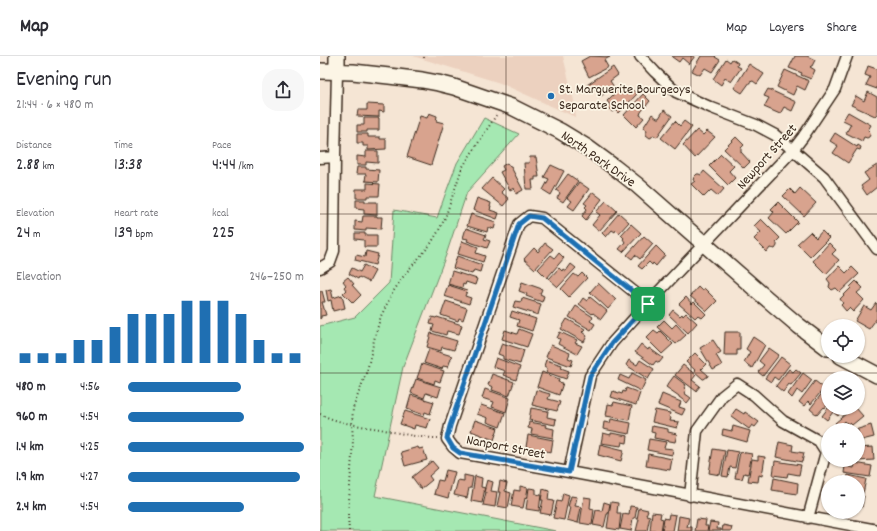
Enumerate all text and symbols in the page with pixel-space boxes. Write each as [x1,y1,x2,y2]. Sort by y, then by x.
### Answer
text: Map [20,14,49,41]
text: Map [726,18,747,38]
text: Layers [769,18,804,38]
text: Share [826,18,857,38]
text: Evening run [16,65,112,96]
button: share [262,69,304,111]
place label: St. Marguerite Bourgeoys Separate School [559,80,691,116]
marker: St. Marguerite Bourgeoys Separate School [546,91,556,101]
text: 21:44 · 6 × 480 m [16,96,93,115]
street label: Newport Street [732,120,802,195]
street label: North Park Drive [556,126,639,193]
text: Distance [16,138,52,154]
text: Time [114,138,133,154]
text: Pace [212,138,231,154]
text: 2.88 [16,154,40,178]
text: 13:38 [114,154,142,178]
text: 4:44 [212,154,236,178]
text: km [40,159,54,175]
text: /km [236,159,254,175]
text: Elevation [16,206,54,222]
text: Heart rate [114,206,158,222]
text: kcal [212,206,229,222]
text: 24 [16,222,30,246]
text: 139 [114,222,133,246]
text: 225 [212,222,235,246]
text: m [30,227,41,243]
text: bpm [133,227,153,243]
text: Elevation [16,268,61,287]
text: 246–250 m [249,268,304,287]
pin [631,287,665,321]
icon: arrive [637,293,659,315]
map controls [821,319,865,519]
button: locate [821,319,865,363]
button: layers [821,371,865,415]
text: 480 m [16,378,46,397]
text: 4:56 [80,378,100,397]
text: 960 m [16,408,47,427]
text: 4:54 [80,408,99,427]
button: + [821,423,865,467]
street label: Nanport Street [464,430,547,465]
text: 1.4 km [16,438,44,457]
text: 4:25 [80,438,99,457]
text: 1.9 km [16,468,44,487]
text: 4:27 [80,468,98,487]
button: − [821,475,865,519]
text: 2.4 km [16,498,46,517]
text: 4:54 [80,498,99,517]

